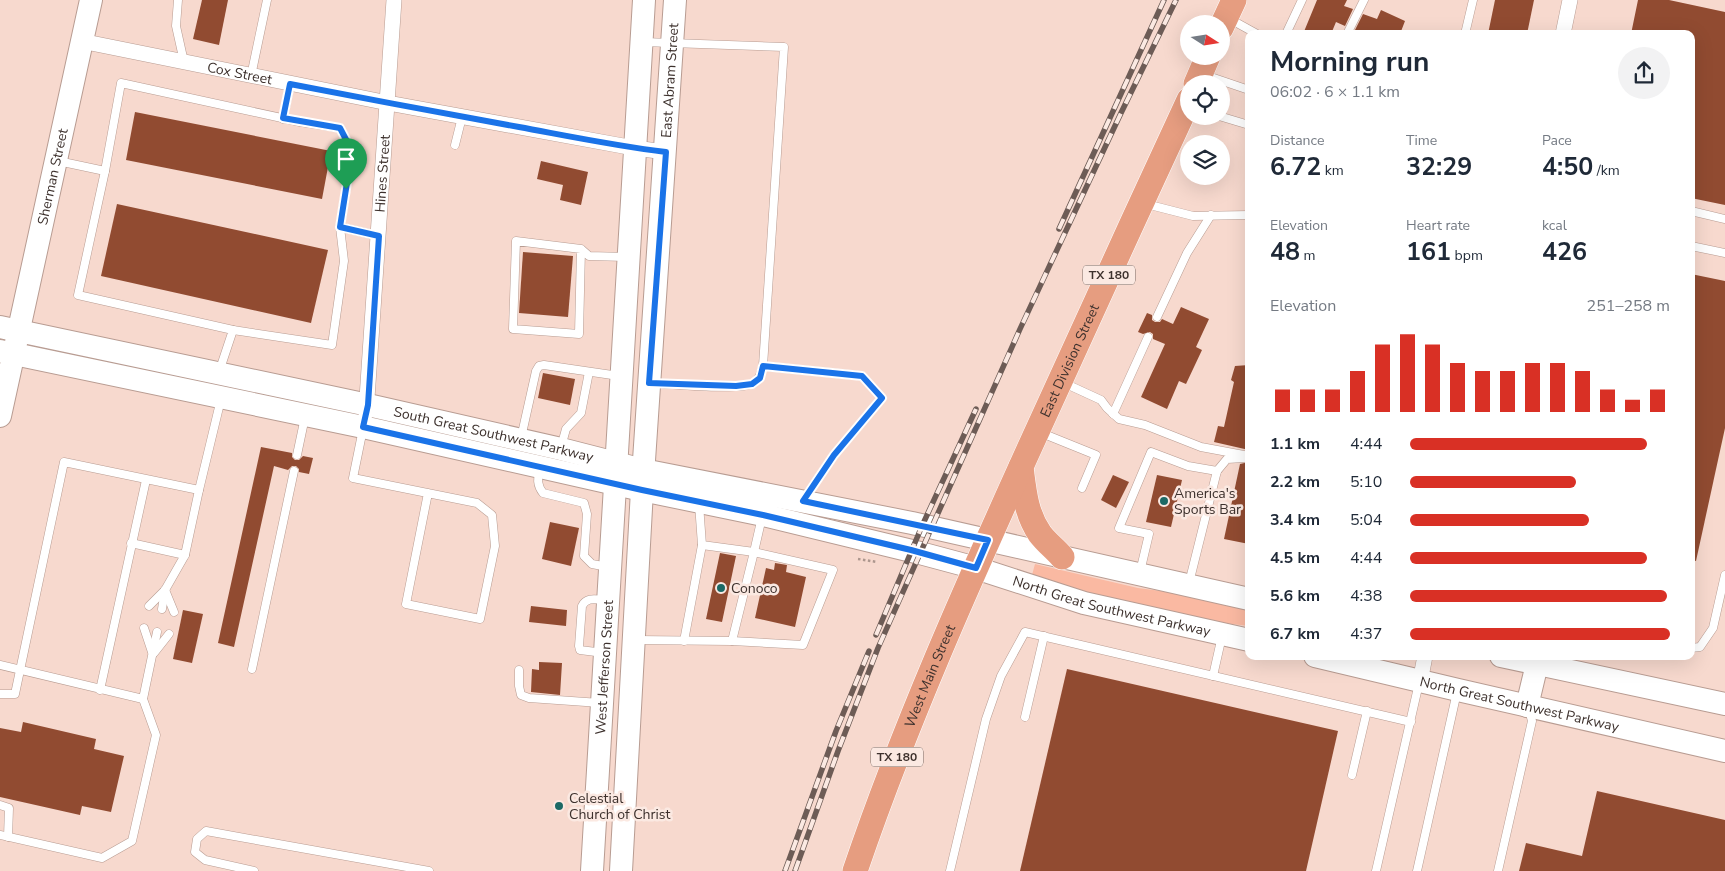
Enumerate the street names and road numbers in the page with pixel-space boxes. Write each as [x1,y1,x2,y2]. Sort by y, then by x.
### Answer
street label: East Abram Street [657,22,683,139]
street label: Cox Street [206,58,274,89]
street label: Sherman Street [33,127,73,227]
street label: Hines Street [371,134,395,213]
road number: TX 180 [1083,266,1135,284]
street label: East Division Street [1036,301,1104,420]
street label: South Great Southwest Parkway [392,402,596,467]
street label: North Great Southwest Parkway [1010,571,1213,641]
street label: West Jefferson Street [591,599,618,735]
street label: West Main Street [900,622,960,730]
street label: North Great Southwest Parkway [1418,672,1622,737]
road number: TX 180 [871,748,923,766]

